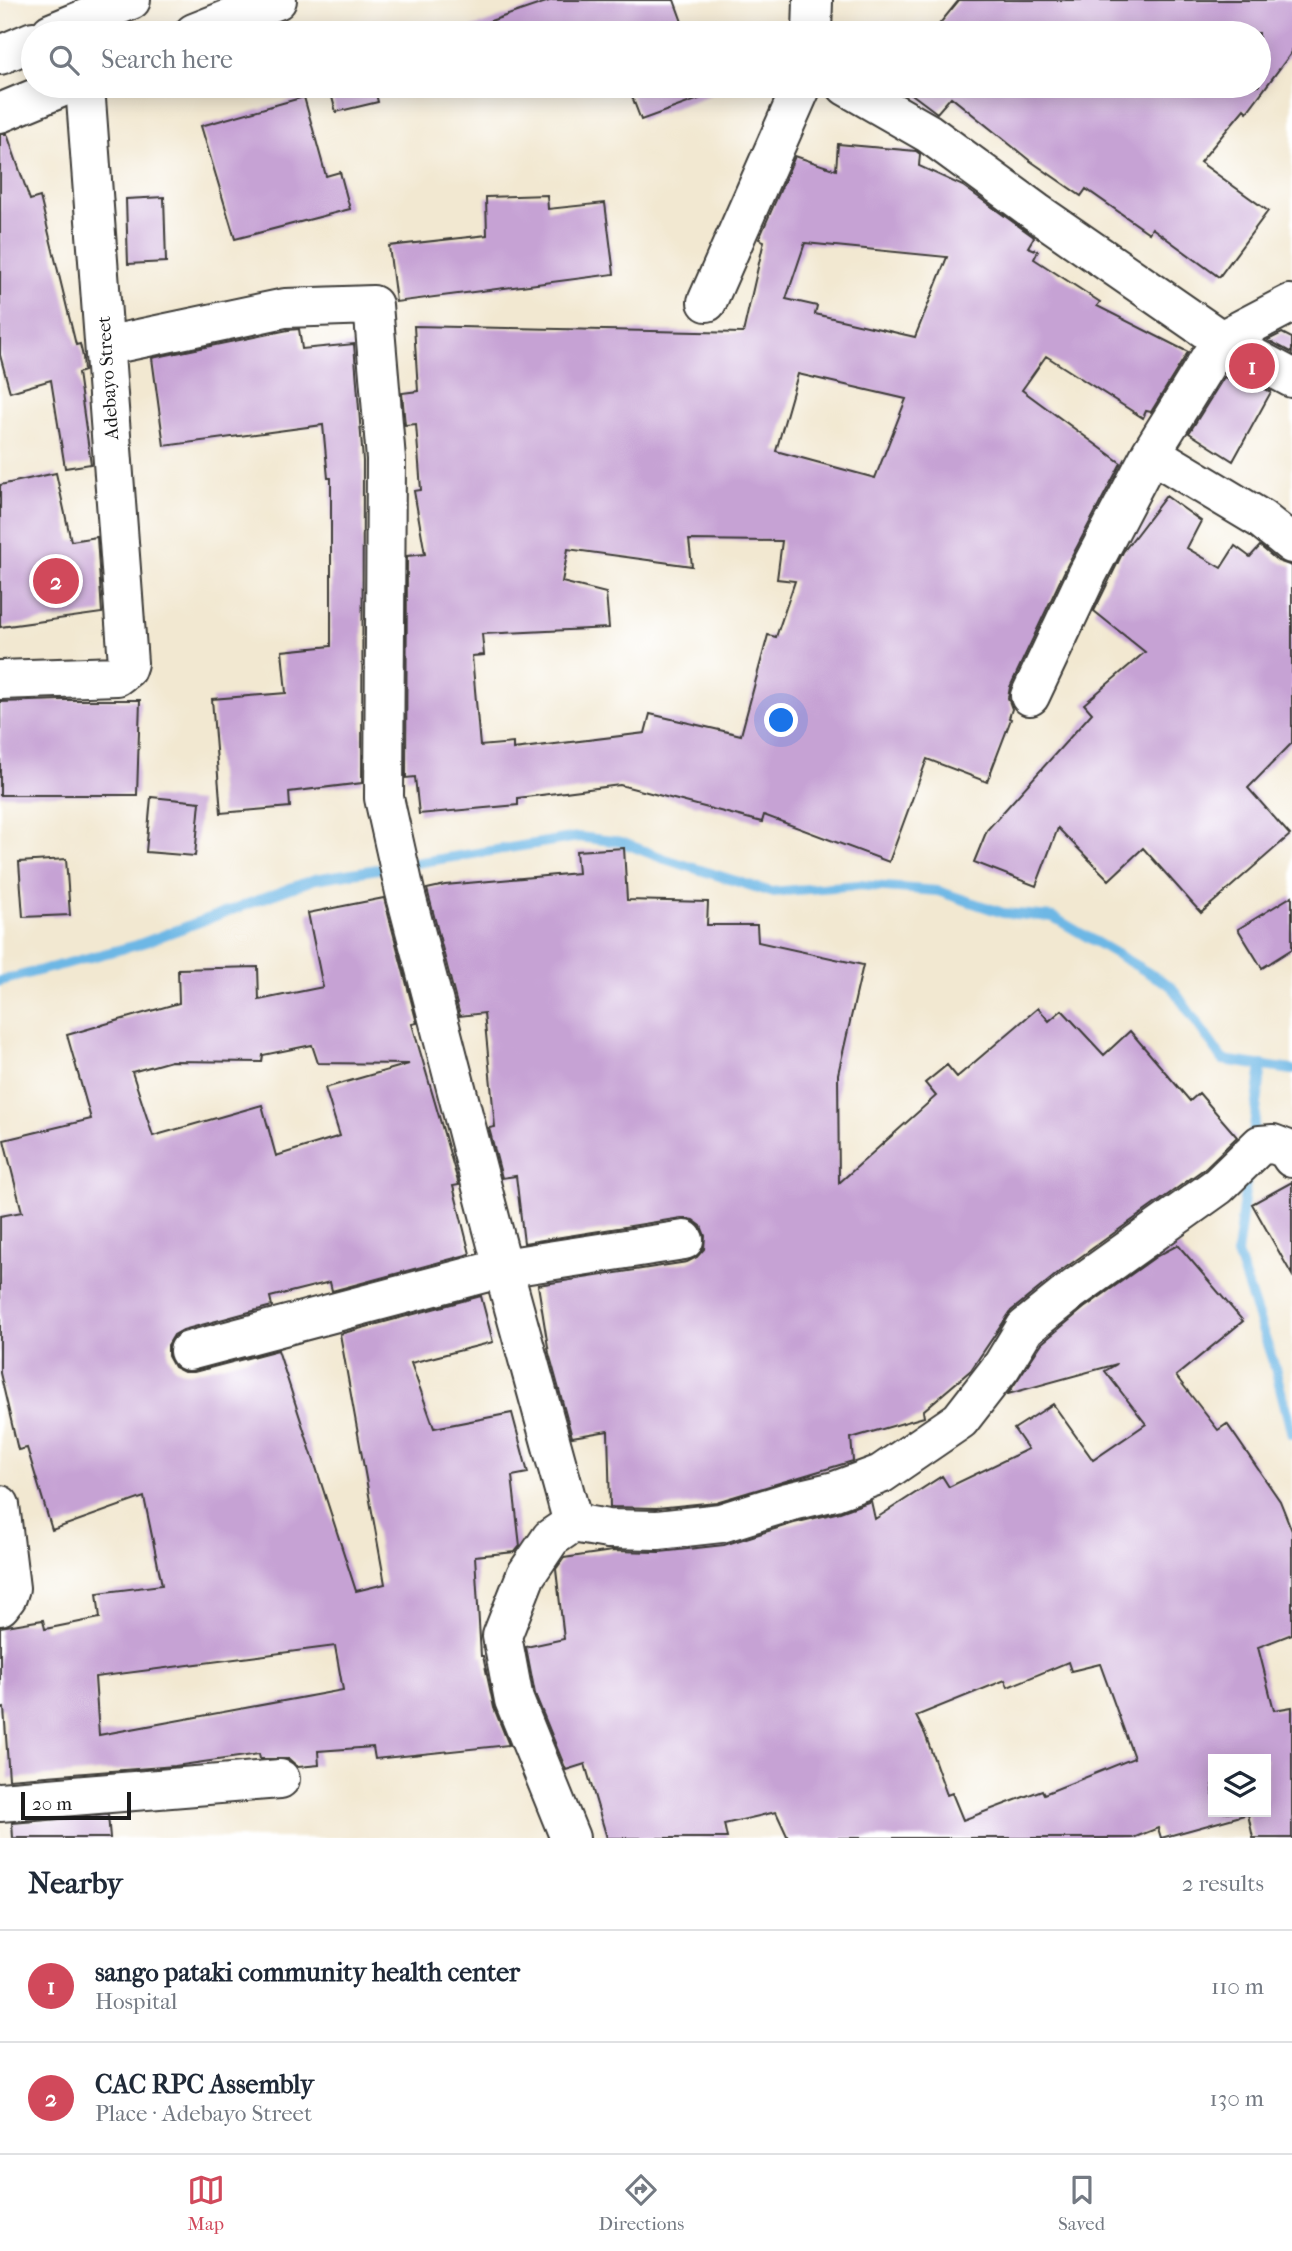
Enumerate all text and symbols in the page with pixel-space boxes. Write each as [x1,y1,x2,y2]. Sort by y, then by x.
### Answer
search box [21,21,1271,98]
icon: search [45,41,83,79]
text: Search here [101,44,233,75]
street label: Adebayo Street [93,315,123,442]
pin: 1 [1229,340,1275,392]
pin: 2 [33,555,79,607]
your location [764,703,798,737]
map controls [1208,1754,1271,1817]
button: layers [1208,1754,1271,1817]
scale bar [21,1789,131,1821]
text: 20 m [32,1793,72,1815]
text: Nearby [28,1866,123,1901]
text: 2 results [1182,1870,1264,1897]
text: sango pataki community health center [95,1957,520,1988]
text: 1 [47,1973,55,2000]
text: 110 m [1211,1973,1264,2000]
text: Hospital [95,1988,177,2015]
text: CAC RPC Assembly [95,2069,314,2100]
text: 2 [45,2085,57,2112]
text: 130 m [1210,2085,1264,2112]
text: Place · Adebayo Street [95,2100,312,2127]
tab: Map [187,2171,225,2235]
tab: Directions [599,2171,684,2235]
tab: Saved [1058,2171,1105,2235]

